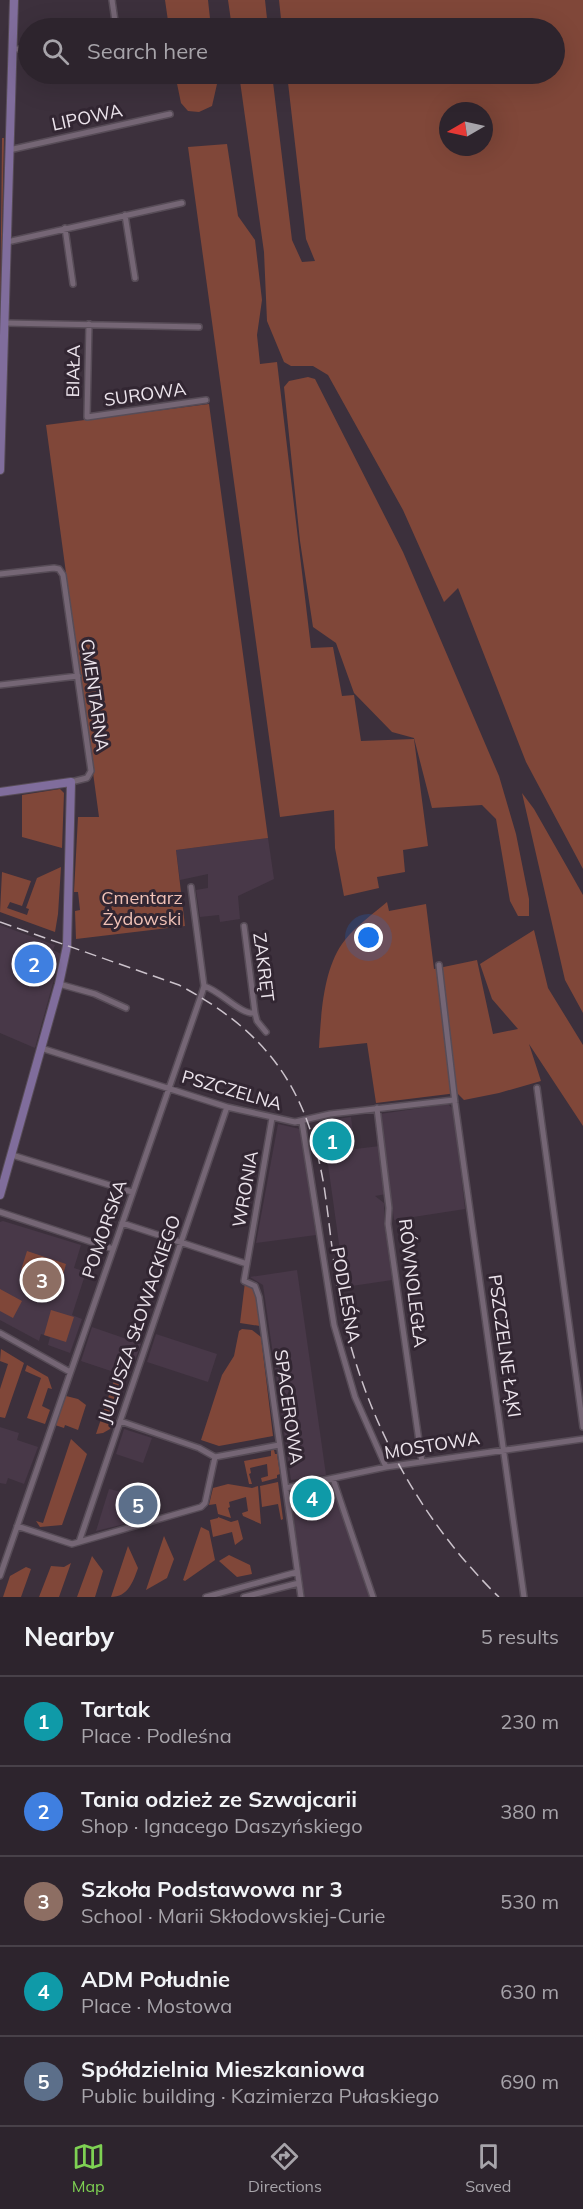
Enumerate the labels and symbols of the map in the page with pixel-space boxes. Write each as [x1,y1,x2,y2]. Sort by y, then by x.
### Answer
street label: LIPOWA [49,98,125,136]
north arrow [439,102,493,156]
street label: BIAŁA [61,344,85,398]
street label: SUROWA [103,377,187,411]
street label: CMENTARNA [76,637,114,753]
park label: Cmentarz Żydowski [101,886,183,930]
your location [354,923,383,952]
street label: ZAKRĘT [248,931,280,1003]
pin: 2 [15,942,54,986]
street label: PSZCZELNA [179,1065,285,1115]
pin: 1 [312,1118,352,1164]
street label: WRONIA [227,1149,263,1229]
street label: POMORSKA [76,1177,132,1281]
street label: JULIUSZA SŁOWACKIEGO [93,1212,185,1426]
street label: RÓWNOLEGŁA [394,1217,432,1349]
street label: PODLEŚNA [326,1245,366,1345]
pin: 3 [22,1258,62,1302]
street label: PSZCZELNE ŁĄKI [484,1273,526,1419]
street label: SPACEROWA [270,1348,308,1466]
street label: MOSTOWA [383,1426,481,1464]
pin: 4 [292,1476,332,1520]
pin: 5 [118,1482,158,1528]

